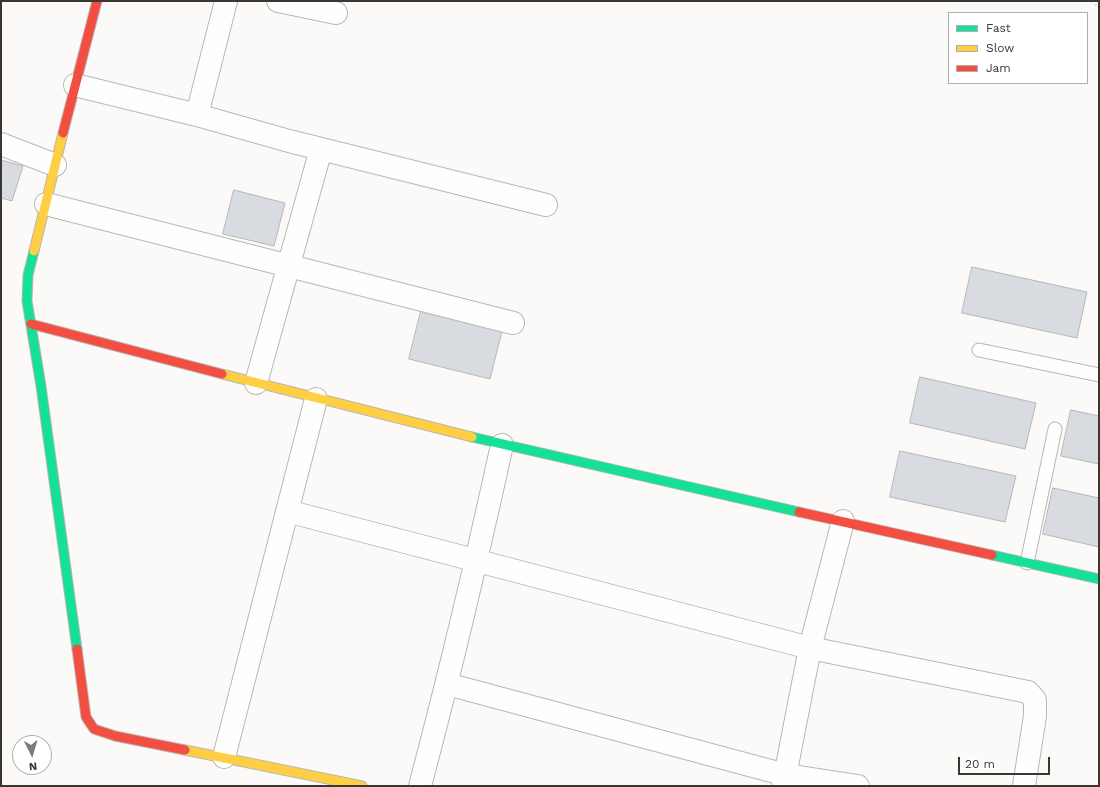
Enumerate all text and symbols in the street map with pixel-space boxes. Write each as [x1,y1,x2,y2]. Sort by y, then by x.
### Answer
legend [948,12,1088,84]
text: Fast [986,21,1011,35]
text: Slow [986,41,1014,55]
text: Jam [986,61,1011,75]
north arrow [12,735,52,775]
scale bar [960,749,1052,775]
text: 20 m [965,757,995,771]
text: N [28,760,38,773]

